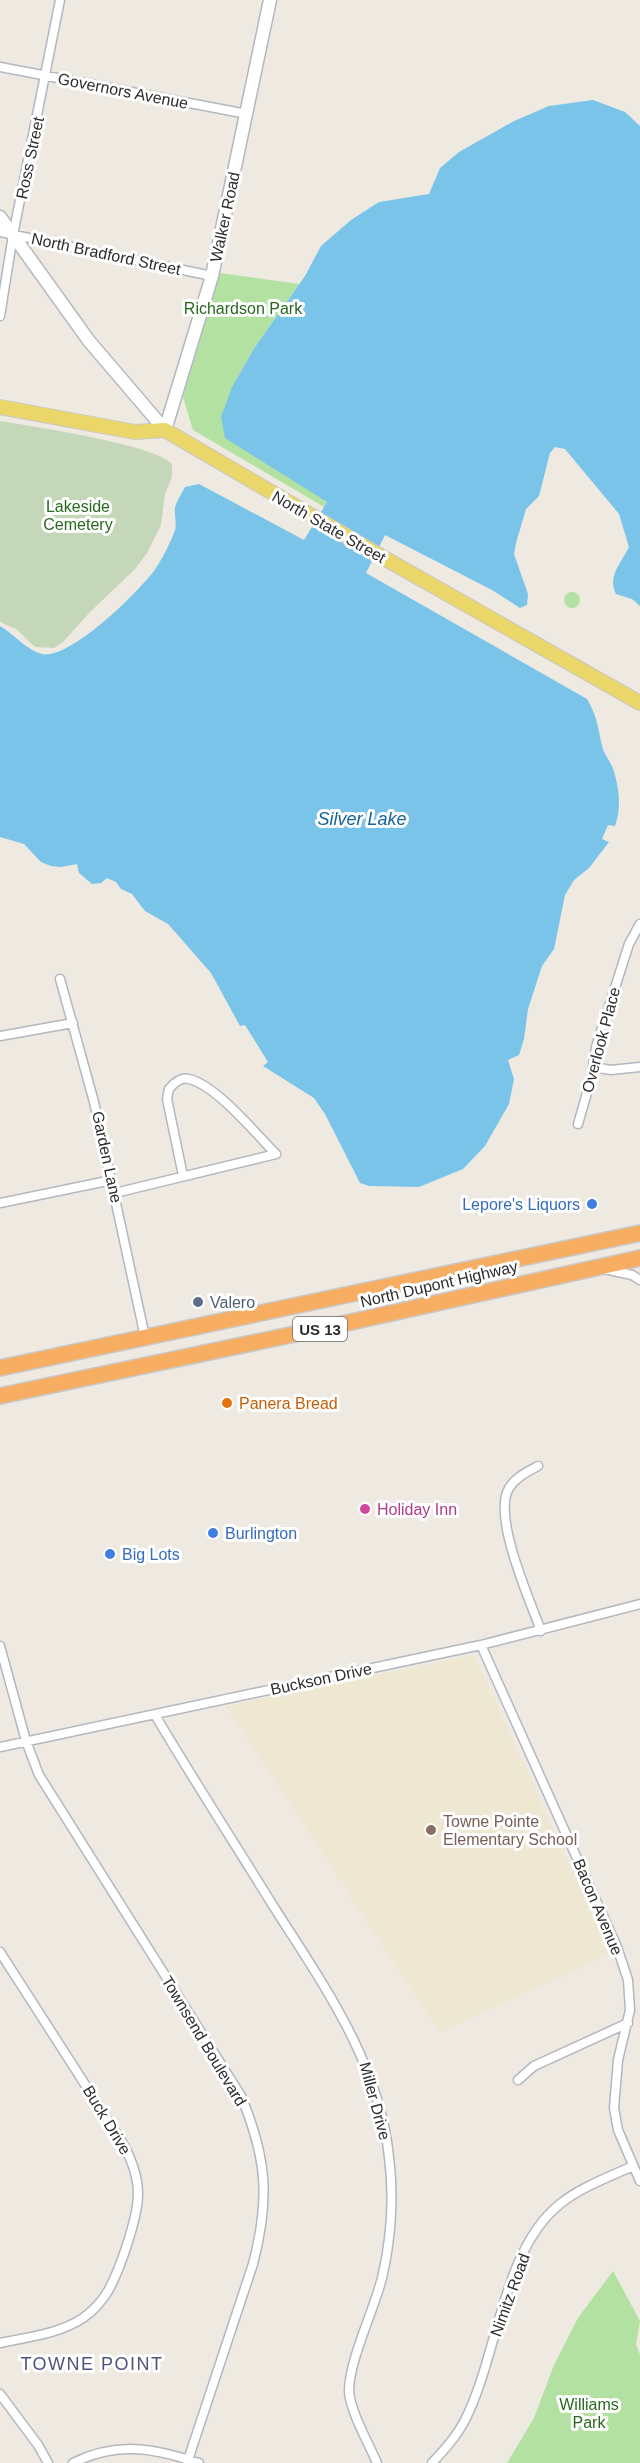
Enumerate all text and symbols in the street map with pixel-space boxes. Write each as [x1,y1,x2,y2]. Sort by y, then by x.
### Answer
street label: Governors Avenue [56,70,190,112]
street label: Ross Street [13,115,47,201]
street label: Walker Road [207,170,243,264]
street label: North Bradford Street [30,230,183,278]
park label: Richardson Park [184,300,303,317]
street label: North State Street [269,488,389,567]
park label: Lakeside Cemetery [43,498,113,533]
water label: Silver Lake [317,809,407,829]
street label: Overlook Place [579,985,623,1095]
street label: Garden Lane [89,1110,125,1205]
place label: Lepore's Liquors [462,1196,580,1213]
marker: Lepore's Liquors [585,1197,599,1211]
street label: North Dupont Highway [359,1258,519,1310]
place label: Valero [210,1294,255,1311]
marker: Valero [191,1295,205,1309]
road number: US 13 [293,1317,347,1341]
place label: Panera Bread [239,1395,338,1412]
marker: Panera Bread [220,1396,234,1410]
place label: Holiday Inn [377,1501,457,1518]
marker: Holiday Inn [358,1502,372,1516]
place label: Burlington [225,1525,297,1542]
marker: Burlington [206,1526,220,1540]
place label: Big Lots [122,1546,180,1563]
marker: Big Lots [103,1547,117,1561]
street label: Buckson Drive [269,1660,373,1698]
place label: Towne Pointe Elementary School [443,1813,577,1848]
marker: Towne Pointe Elementary School [424,1823,438,1837]
street label: Bacon Avenue [570,1856,626,1958]
street label: Townsend Boulevard [158,1973,250,2109]
street label: Miller Drive [356,2060,394,2142]
street label: Buck Drive [80,2082,134,2158]
street label: Nimitz Road [487,2251,533,2339]
district label: TOWNE POINT [20,2354,164,2374]
park label: Williams Park [559,2396,619,2431]

